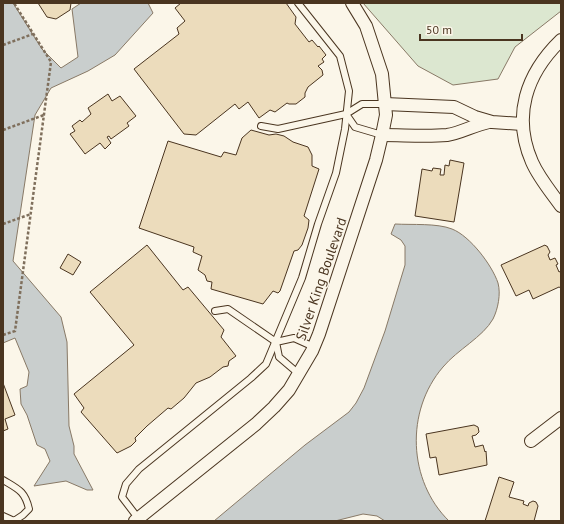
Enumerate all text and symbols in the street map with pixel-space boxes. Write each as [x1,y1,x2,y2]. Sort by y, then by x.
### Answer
scale bar [420,16,522,42]
text: 50 m [426,22,452,37]
street label: Silver King Boulevard [292,215,350,343]

